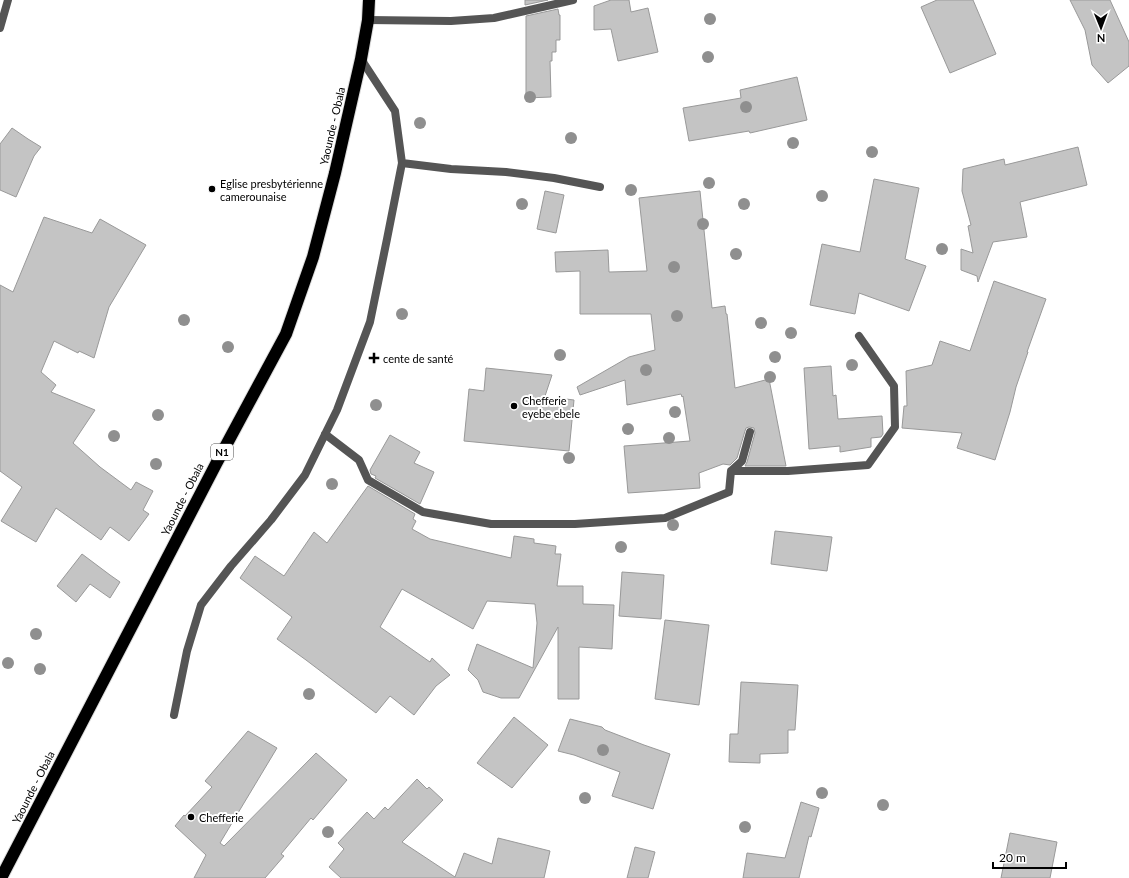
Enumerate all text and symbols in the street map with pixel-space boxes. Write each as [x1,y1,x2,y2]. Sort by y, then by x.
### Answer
north arrow [1081,8,1121,48]
text: N [1097,32,1106,45]
street label: Yaounde - Obala [317,86,347,166]
place label: Eglise presbytérienne camerounaise [220,177,323,203]
marker: Eglise presbytérienne camerounaise [207,184,217,194]
marker: cente de santé [368,352,380,364]
place label: cente de santé [383,352,454,365]
place label: Chefferie eyebe ebele [522,394,580,420]
marker: Chefferie eyebe ebele [509,401,519,411]
road number: N1 [211,444,233,460]
street label: Yaounde - Obala [158,461,206,537]
street label: Yaounde - Obala [9,749,57,825]
place label: Chefferie [199,811,244,824]
marker: Chefferie [186,812,196,822]
scale bar [993,844,1066,870]
text: 20 m [999,850,1026,865]

